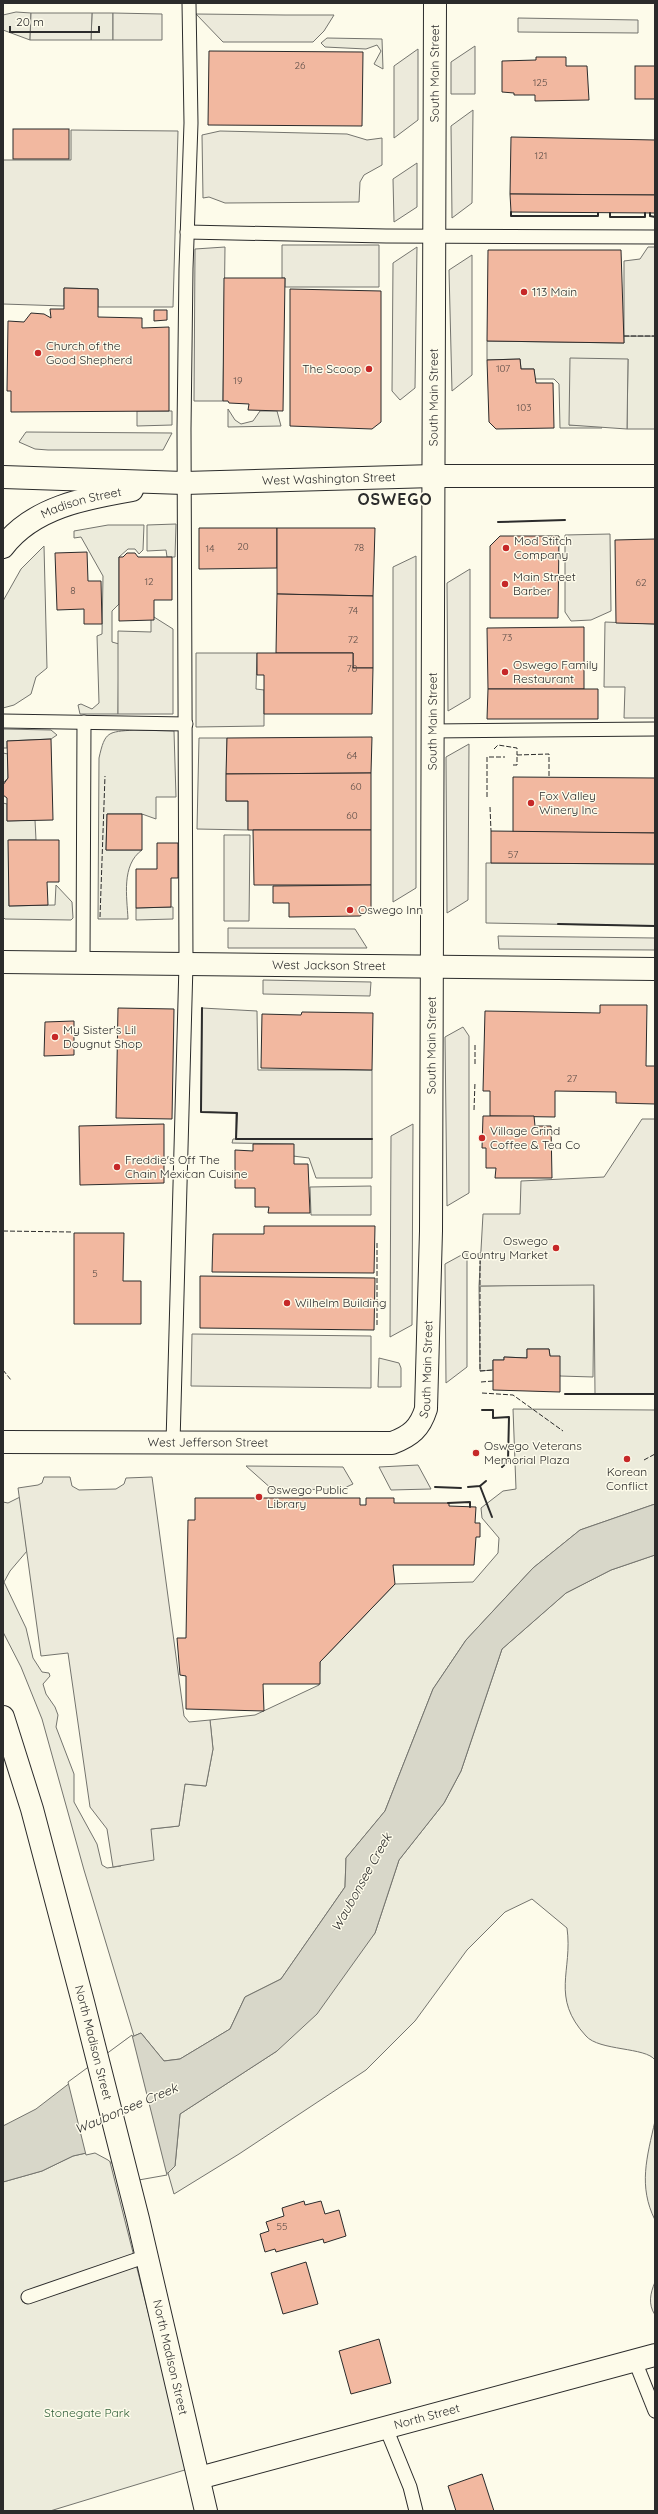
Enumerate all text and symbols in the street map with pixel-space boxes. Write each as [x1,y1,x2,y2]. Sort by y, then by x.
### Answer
scale bar [10,8,99,34]
text: 20 m [16,14,44,29]
street label: South Main Street [427,24,442,122]
house number: 26 [295,59,306,72]
house number: 125 [533,76,547,89]
house number: 121 [535,149,547,162]
place label: 113 Main [532,284,577,299]
marker: 113 Main [519,287,529,297]
place label: Church of the Good Shepherd [46,338,132,367]
marker: Church of the Good Shepherd [33,348,43,358]
street label: South Main Street [426,348,441,446]
place label: The Scoop [302,361,361,376]
house number: 107 [496,362,510,375]
marker: The Scoop [364,364,374,374]
house number: 19 [233,374,243,387]
house number: 103 [517,401,531,414]
street label: West Washington Street [262,469,396,488]
street label: Madison Street [38,484,122,521]
district label: OSWEGO [357,489,433,509]
place label: Mod Stitch Company [514,533,572,562]
house number: 20 [237,540,249,553]
house number: 78 [354,541,364,554]
house number: 14 [206,542,214,555]
marker: Mod Stitch Company [501,543,511,553]
place label: Main Street Barber [513,569,576,598]
house number: 12 [144,575,154,588]
house number: 62 [636,576,647,589]
marker: Main Street Barber [500,579,510,589]
house number: 8 [70,584,76,597]
house number: 74 [348,604,358,617]
house number: 73 [502,631,512,644]
house number: 72 [348,633,359,646]
place label: Oswego Family Restaurant [513,657,598,686]
house number: 70 [346,662,358,675]
marker: Oswego Family Restaurant [500,667,510,677]
street label: South Main Street [425,672,440,770]
house number: 64 [347,749,357,762]
house number: 60 [350,780,362,793]
place label: Fox Valley Winery Inc [539,788,598,817]
marker: Fox Valley Winery Inc [526,798,536,808]
house number: 60 [346,809,358,822]
house number: 57 [508,848,518,861]
place label: Oswego Inn [358,902,423,917]
marker: Oswego Inn [345,905,355,915]
street label: West Jackson Street [272,957,386,973]
street label: South Main Street [423,996,439,1094]
place label: My Sister's Lil Dougnut Shop [63,1022,142,1051]
marker: My Sister's Lil Dougnut Shop [50,1032,60,1042]
house number: 27 [567,1072,577,1085]
place label: Village Grind Coffee & Tea Co [490,1123,580,1152]
marker: Village Grind Coffee & Tea Co [477,1133,487,1143]
place label: Freddie's Off The Chain Mexican Cuisine [125,1152,248,1181]
marker: Freddie's Off The Chain Mexican Cuisine [112,1162,122,1172]
place label: Oswego Country Market [462,1233,548,1262]
marker: Oswego Country Market [551,1243,561,1253]
house number: 5 [92,1267,98,1280]
place label: Wilhelm Building [295,1295,387,1310]
marker: Wilhelm Building [282,1298,292,1308]
street label: South Main Street [415,1320,435,1420]
street label: West Jefferson Street [148,1434,268,1450]
place label: Oswego Veterans Memorial Plaza [484,1438,582,1467]
marker: Oswego Veterans Memorial Plaza [471,1448,481,1458]
marker: Korean Conflict [622,1454,632,1464]
place label: Korean Conflict [606,1464,648,1493]
place label: Oswego Public Library [267,1482,348,1511]
marker: Oswego Public Library [254,1492,264,1502]
water label: Waubonsee Creek [327,1829,395,1934]
street label: North Madison Street [72,1984,116,2101]
water label: Waubonsee Creek [72,2079,181,2137]
house number: 55 [277,2220,287,2233]
street label: North Madison Street [150,2298,191,2416]
street label: North Street [392,2400,461,2432]
park label: Stonegate Park [44,2405,130,2420]

